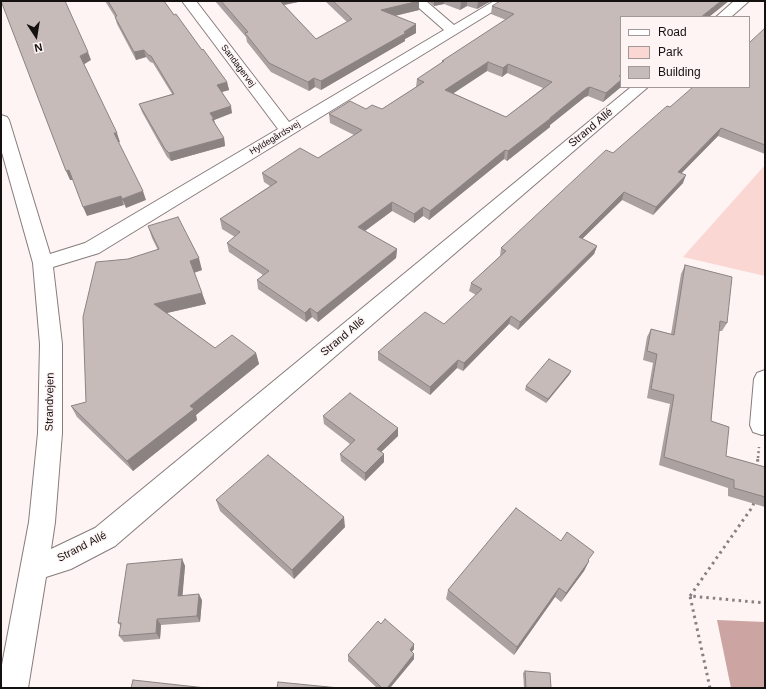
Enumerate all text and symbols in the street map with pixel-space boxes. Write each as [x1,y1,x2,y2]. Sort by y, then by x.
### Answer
north arrow [16,16,56,56]
legend [620,16,750,88]
text: Road [658,25,687,39]
text: N [33,41,44,54]
street label: Sandagervej [218,43,258,89]
text: Park [658,45,683,59]
text: Building [658,65,701,79]
street label: Strand Allé [566,106,616,150]
street label: Hyldegårdsvej [248,119,302,157]
street label: Strand Allé [318,315,368,359]
street label: Strandvejen [43,373,57,431]
street label: Strand Allé [55,529,109,565]

